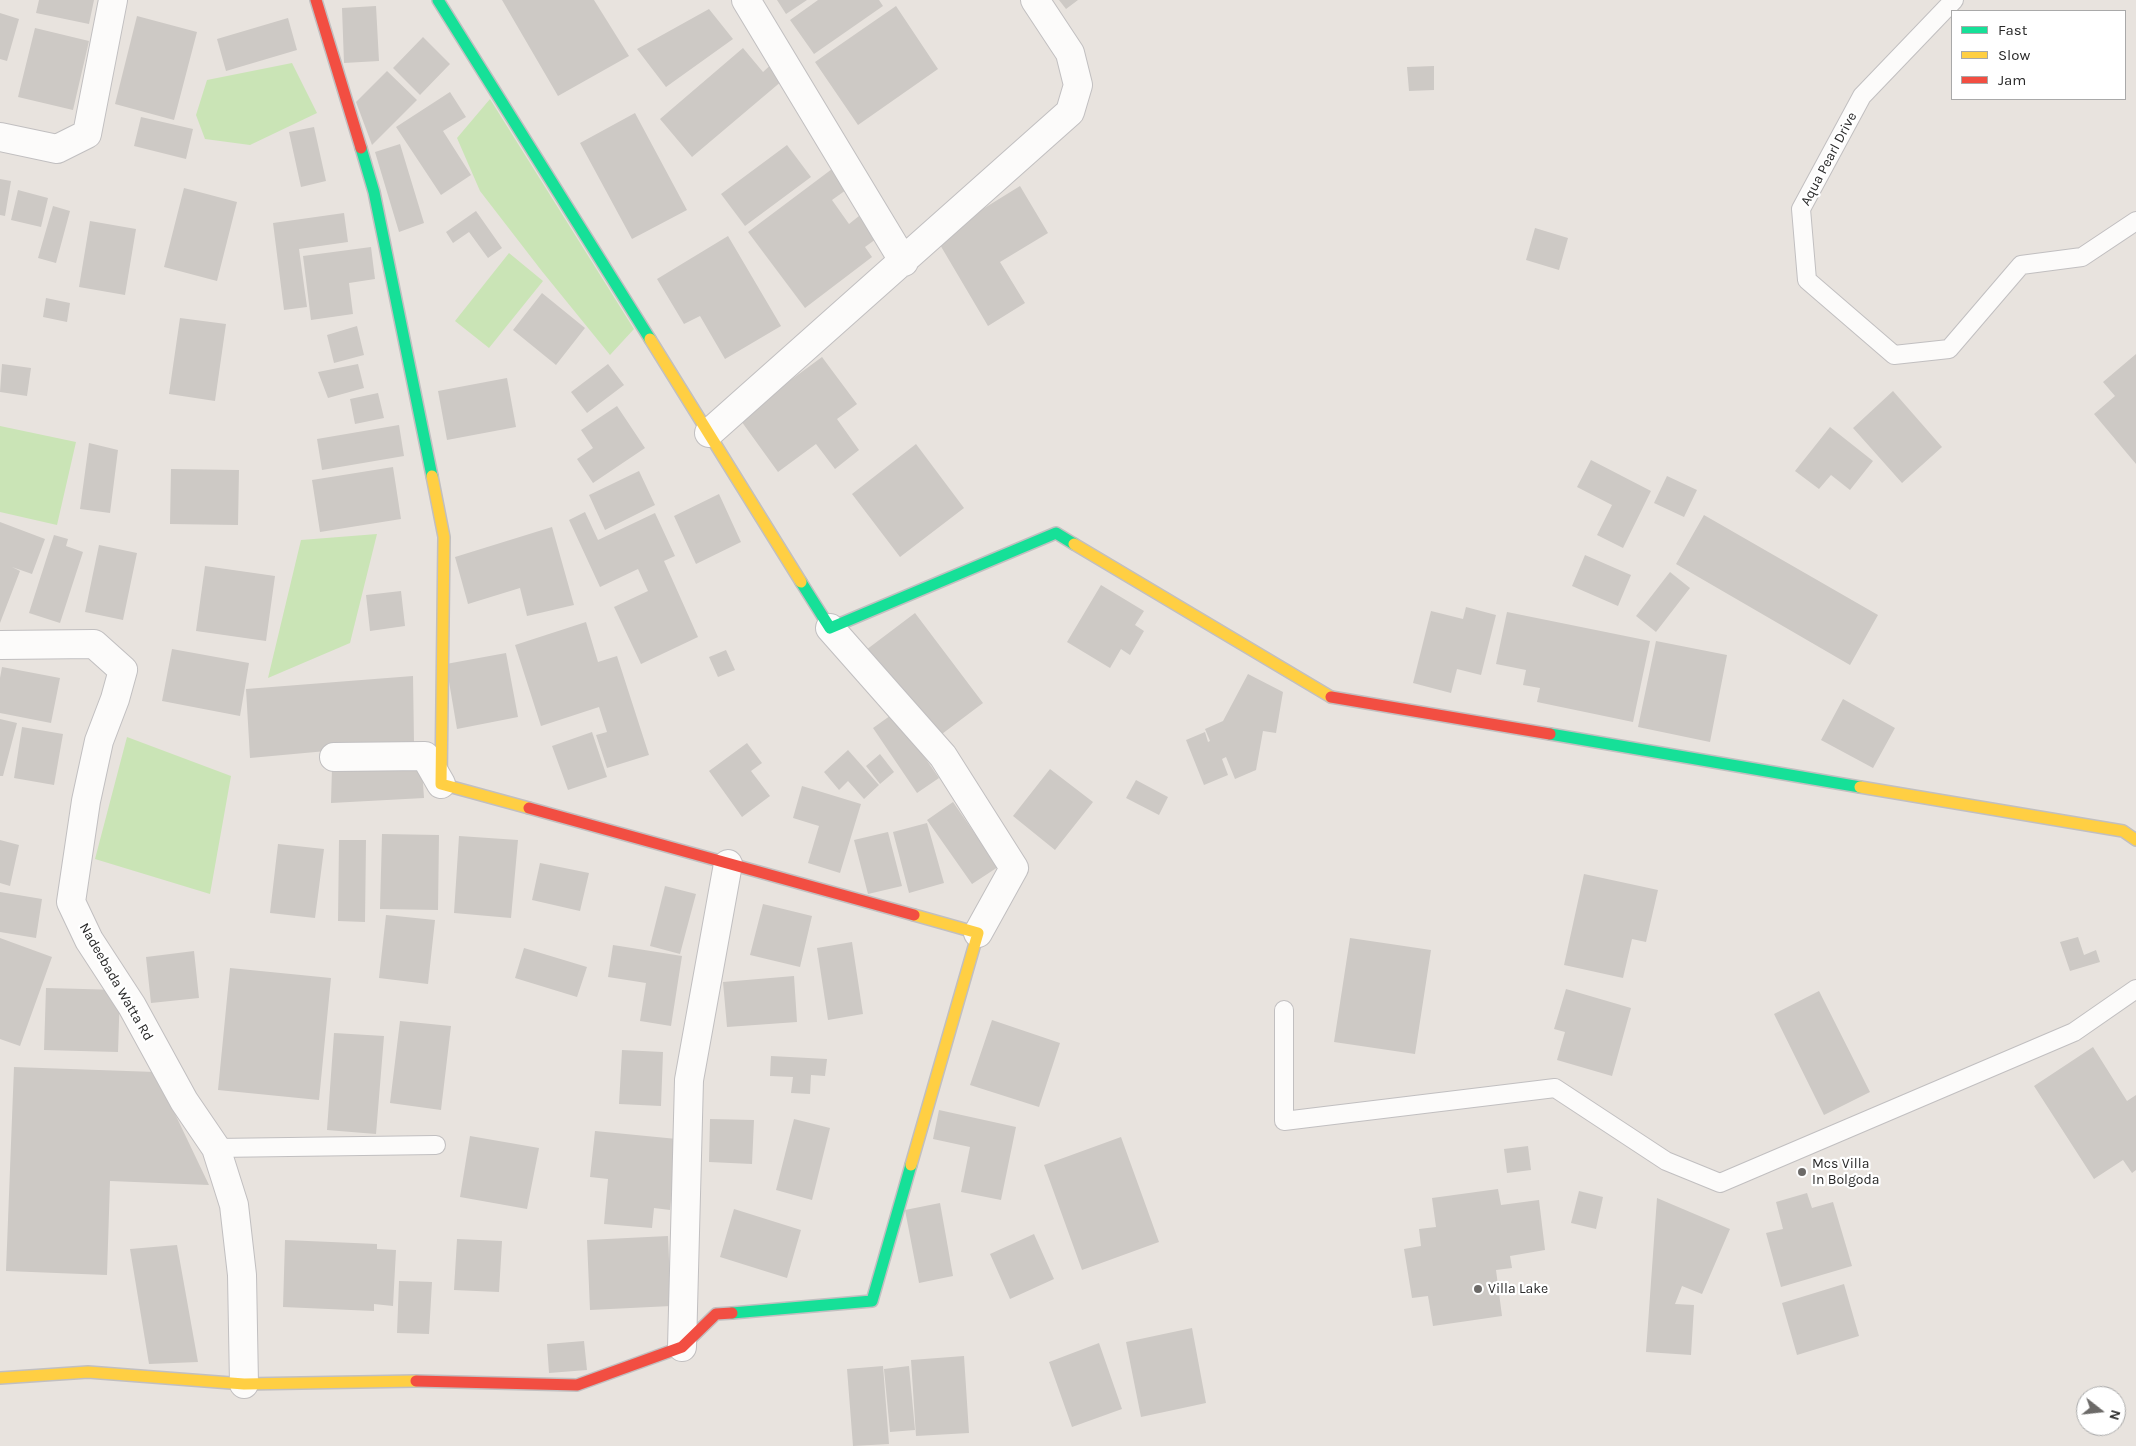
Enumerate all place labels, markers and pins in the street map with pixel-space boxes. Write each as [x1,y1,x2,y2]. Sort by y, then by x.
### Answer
place label: Mcs Villa In Bolgoda [1812,1156,1880,1188]
marker: Mcs Villa In Bolgoda [1796,1166,1808,1178]
place label: Villa Lake [1488,1281,1548,1297]
marker: Villa Lake [1472,1283,1484,1295]

